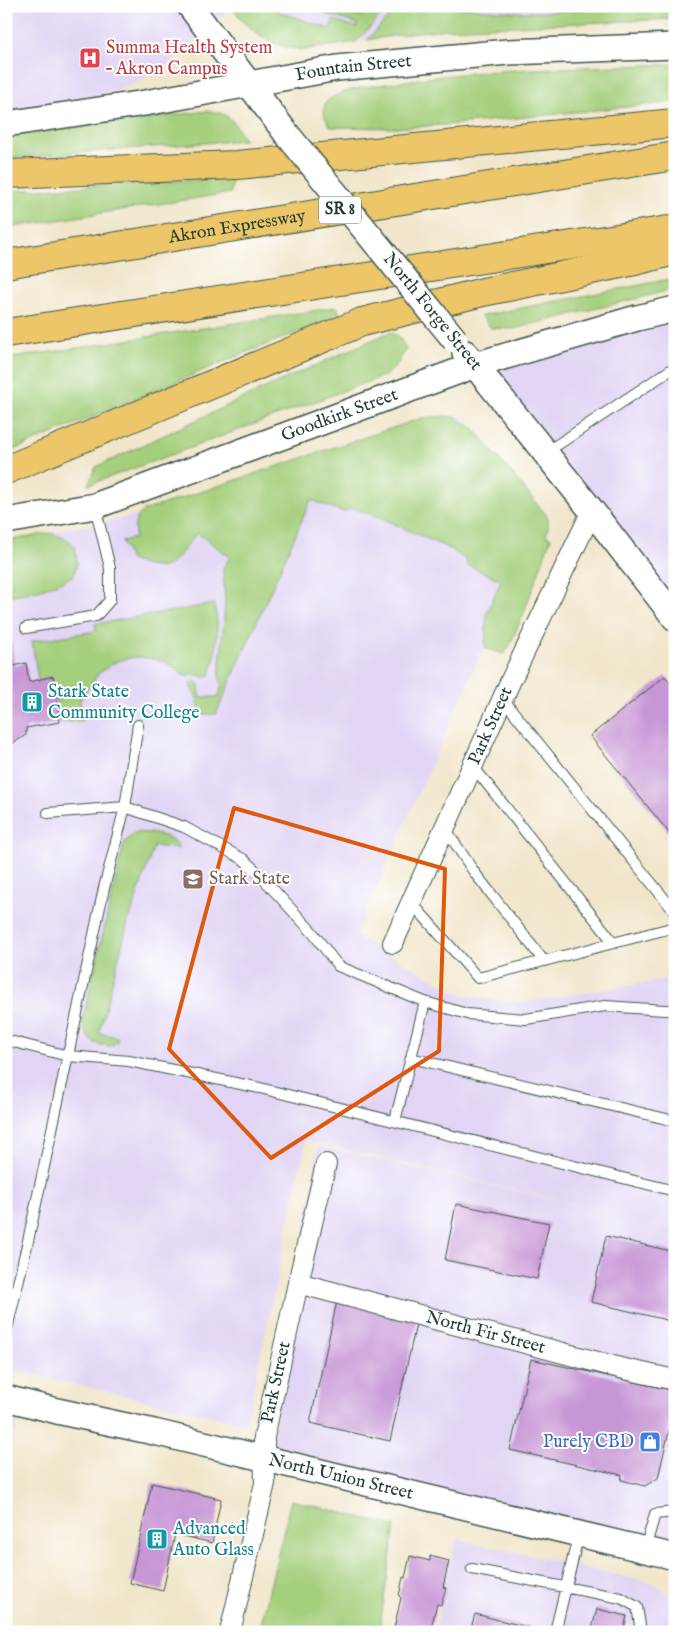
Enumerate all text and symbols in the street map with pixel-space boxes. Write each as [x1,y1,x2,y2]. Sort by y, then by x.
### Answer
place label: Summa Health System – Akron Campus [106,37,273,81]
hospital icon: Summa Health System – Akron Campus [78,46,102,70]
street label: Fountain Street [293,50,412,87]
road number: SR 8 [319,196,361,224]
street label: Akron Expressway [166,204,307,249]
street label: North Forge Street [377,248,487,376]
street label: Goodkirk Street [278,383,401,447]
place label: Stark State Community College [48,681,199,725]
street label: Park Street [463,683,518,768]
building icon: Stark State Community College [20,690,44,714]
school or university icon: Stark State [181,867,205,891]
place label: Stark State [209,868,290,891]
street label: North Fir Street [423,1306,548,1359]
street label: Park Street [256,1339,296,1425]
shop icon: Purely CBD [638,1430,662,1454]
place label: Purely CBD [543,1431,634,1454]
street label: North Union Street [266,1448,416,1505]
place label: Advanced Auto Glass [172,1518,254,1562]
building icon: Advanced Auto Glass [145,1527,169,1551]

